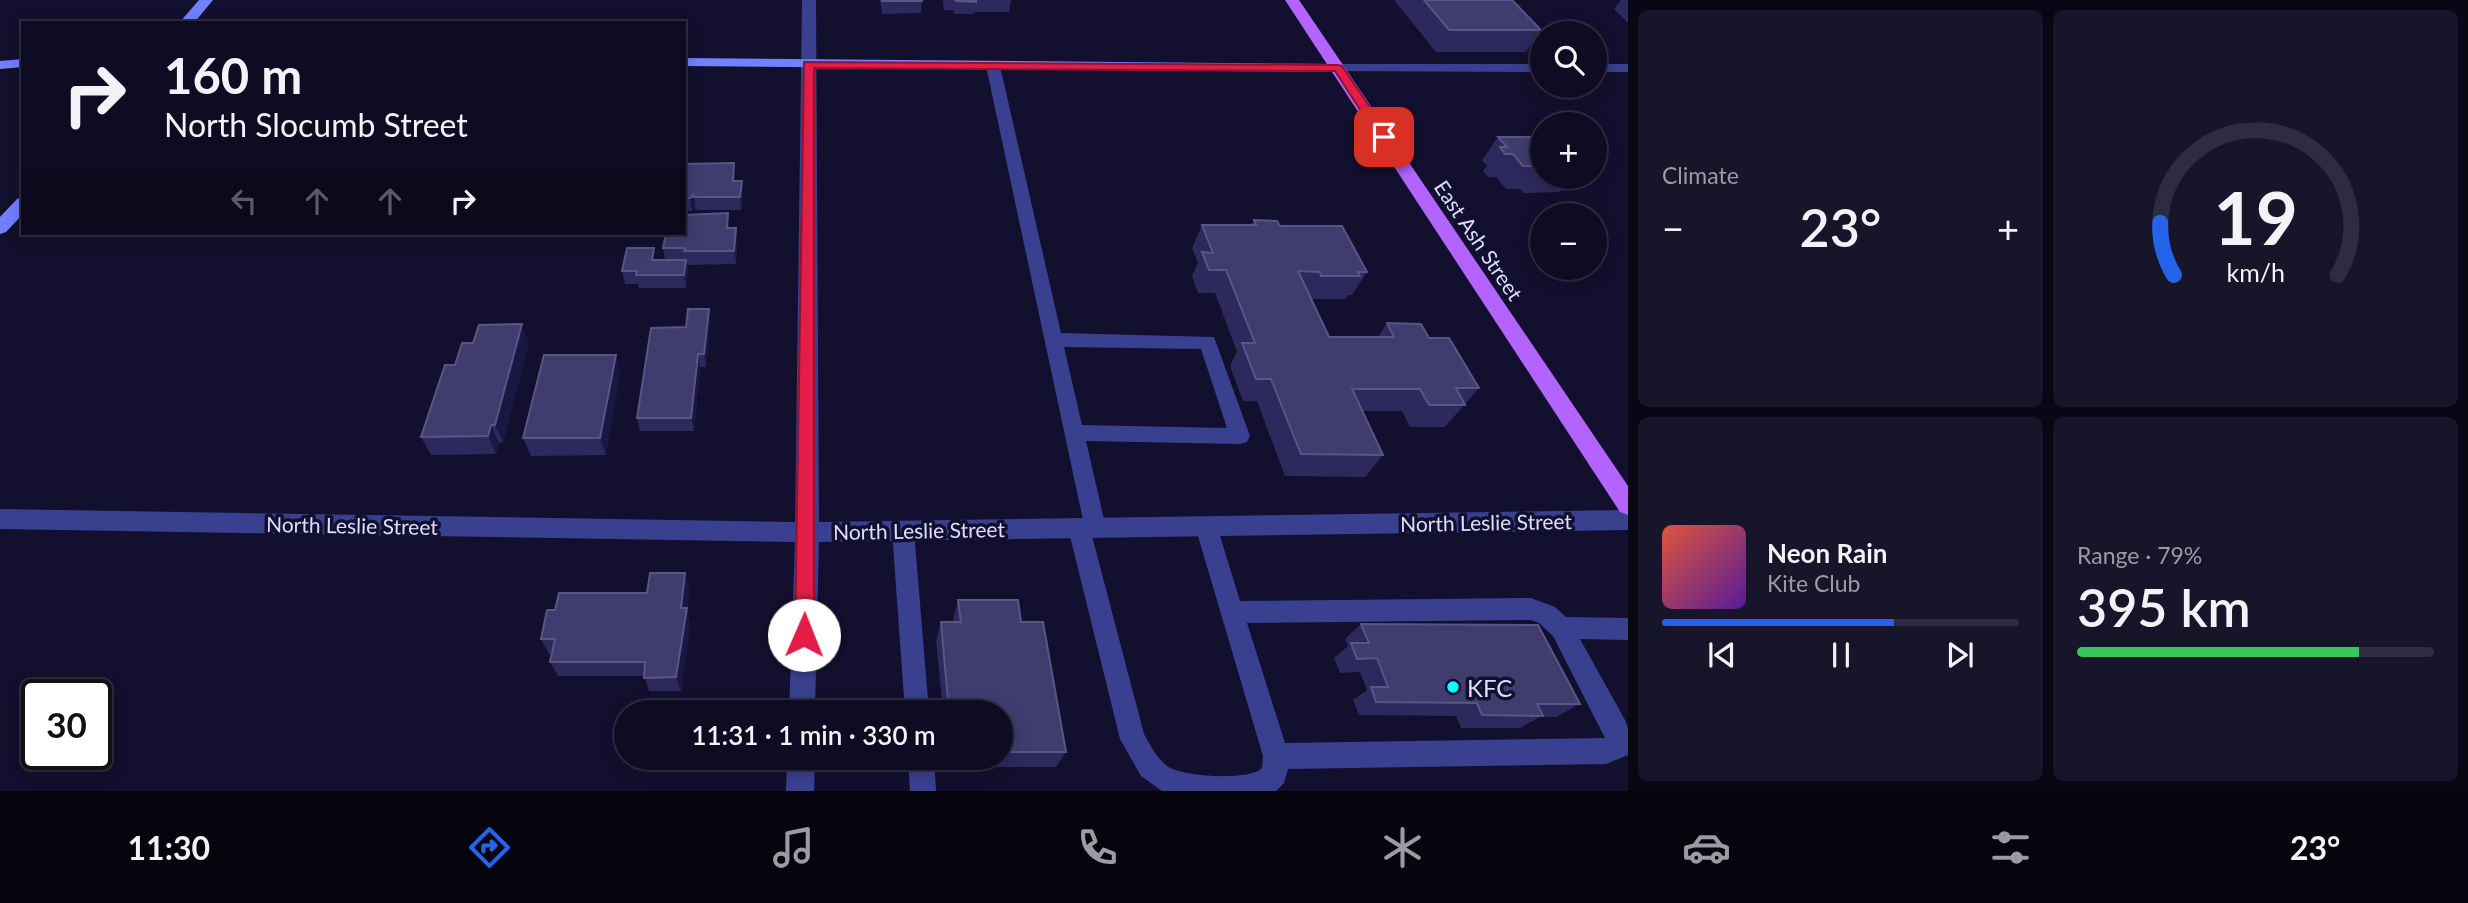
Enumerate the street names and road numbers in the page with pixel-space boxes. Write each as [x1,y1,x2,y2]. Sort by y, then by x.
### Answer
street label: East Ash Street [1430,175,1529,305]
street label: North Leslie Street [1400,508,1573,536]
street label: North Leslie Street [266,511,439,539]
street label: North Leslie Street [833,516,1006,544]

